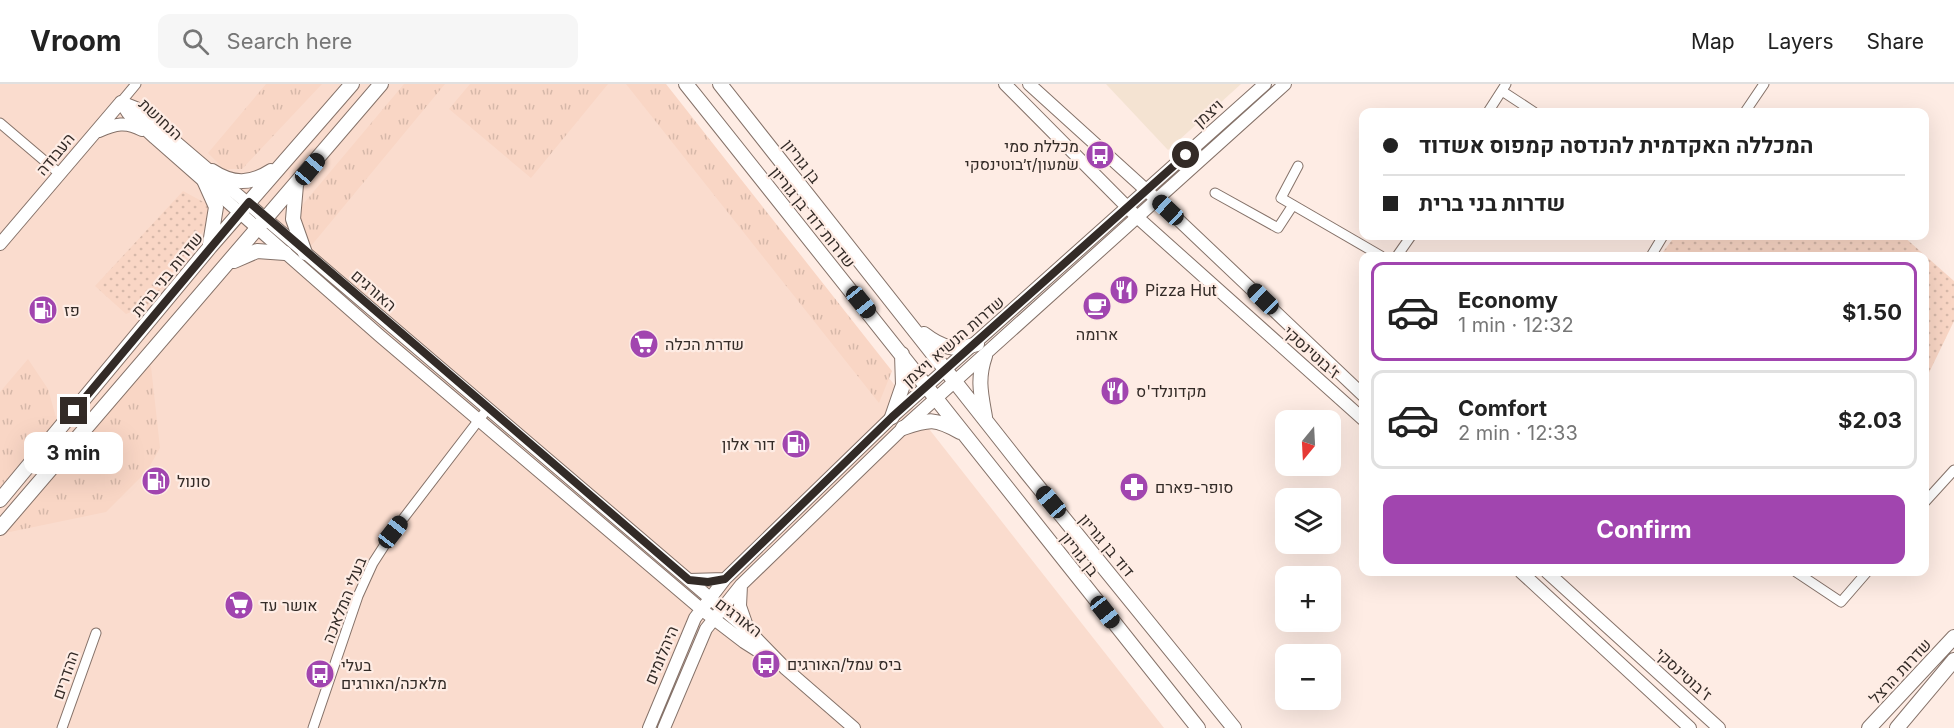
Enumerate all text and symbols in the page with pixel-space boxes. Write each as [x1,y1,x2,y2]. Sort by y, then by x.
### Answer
search box [158,14,578,68]
text: Vroom [30,24,122,58]
icon: search [179,25,212,58]
text: Search here [227,28,352,54]
text: Map [1691,29,1735,54]
text: Layers [1768,29,1834,54]
text: Share [1867,29,1924,54]
street label: הנחושת [135,94,187,144]
street label: ויצמן [1189,95,1227,131]
street label: העבודה [31,129,79,179]
text: המכללה האקדמית להנדסה קמפוס אשדוד [1419,132,1813,158]
street label: בן גוריון [779,135,826,187]
place label: מכללת סמי שמעון/ז׳בוטינסקי [965,136,1079,174]
bus stop icon: מכללת סמי שמעון/ז׳בוטינסקי [1084,139,1116,171]
route start [1172,141,1199,168]
car [292,149,328,189]
street label: שדרות דוד בן גוריון [766,162,860,272]
text: שדרות בני ברית [1419,190,1565,216]
car [1149,191,1187,229]
street label: שדרות בני ברית [127,228,207,320]
street label: האורגים [347,265,401,315]
restaurant icon: Pizza Hut [1108,274,1140,306]
place label: Pizza Hut [1145,280,1217,300]
car [1244,280,1282,318]
car [843,282,879,322]
icon: car [1386,285,1440,339]
text: Economy [1458,287,1558,313]
cafe icon: ארומה [1081,290,1113,322]
street label: שדרות הנשיא ויצמן [898,291,1008,391]
fuel station icon: פז [27,294,59,326]
text: $1.50 [1842,299,1902,325]
place label: פז [64,300,80,320]
text: 1 min · 12:32 [1458,313,1574,337]
street label: ז'בוטינסקי [1280,321,1345,383]
place label: ארומה [1076,324,1118,344]
supermarket icon: שדרת הכלה [628,328,660,360]
place label: שדרת הכלה [665,334,744,354]
restaurant icon: מקדונלד'ס [1099,375,1131,407]
place label: מקדונלד'ס [1136,381,1207,401]
icon: car [1386,393,1440,447]
text: Comfort [1458,395,1547,421]
route end [60,397,87,424]
text: $2.03 [1838,407,1902,433]
north arrow [1275,410,1341,476]
map controls [1275,410,1341,710]
text: 2 min · 12:33 [1458,421,1578,445]
fuel station icon: דור אלון [780,428,812,460]
callout: 3 min [25,432,124,474]
place label: דור אלון [722,434,775,454]
text: 3 min [47,441,100,465]
fuel station icon: סונול [140,465,172,497]
place label: סונול [177,471,211,491]
pharmacy icon: סופר-פארם [1118,471,1150,503]
place label: סופר-פארם [1155,477,1233,497]
car [1033,482,1069,522]
button: layers [1275,488,1341,554]
button: Confirm [1383,495,1905,564]
street label: דוד בן גוריון [1075,510,1139,580]
car [375,512,411,552]
street label: בן גוריון [1057,528,1103,580]
street label: בעלי המלאכה [318,553,371,646]
button: + [1275,566,1341,632]
supermarket icon: אושר עד [223,589,255,621]
car [1087,592,1123,632]
street label: האורגים [712,593,766,641]
place label: אושר עד [260,595,318,615]
street label: היהלומים [640,623,682,687]
street label: שדרות הרצל [1865,634,1935,708]
street label: ז'בוטינסקי [1652,643,1717,705]
button: − [1275,644,1341,710]
street label: ההדרים [47,648,83,702]
bus stop icon: ביס עמל/האורגים [750,648,782,680]
place label: ביס עמל/האורגים [787,654,902,674]
place label: בעלי מלאכה/האורגים [341,655,447,693]
bus stop icon: בעלי מלאכה/האורגים [304,658,336,690]

